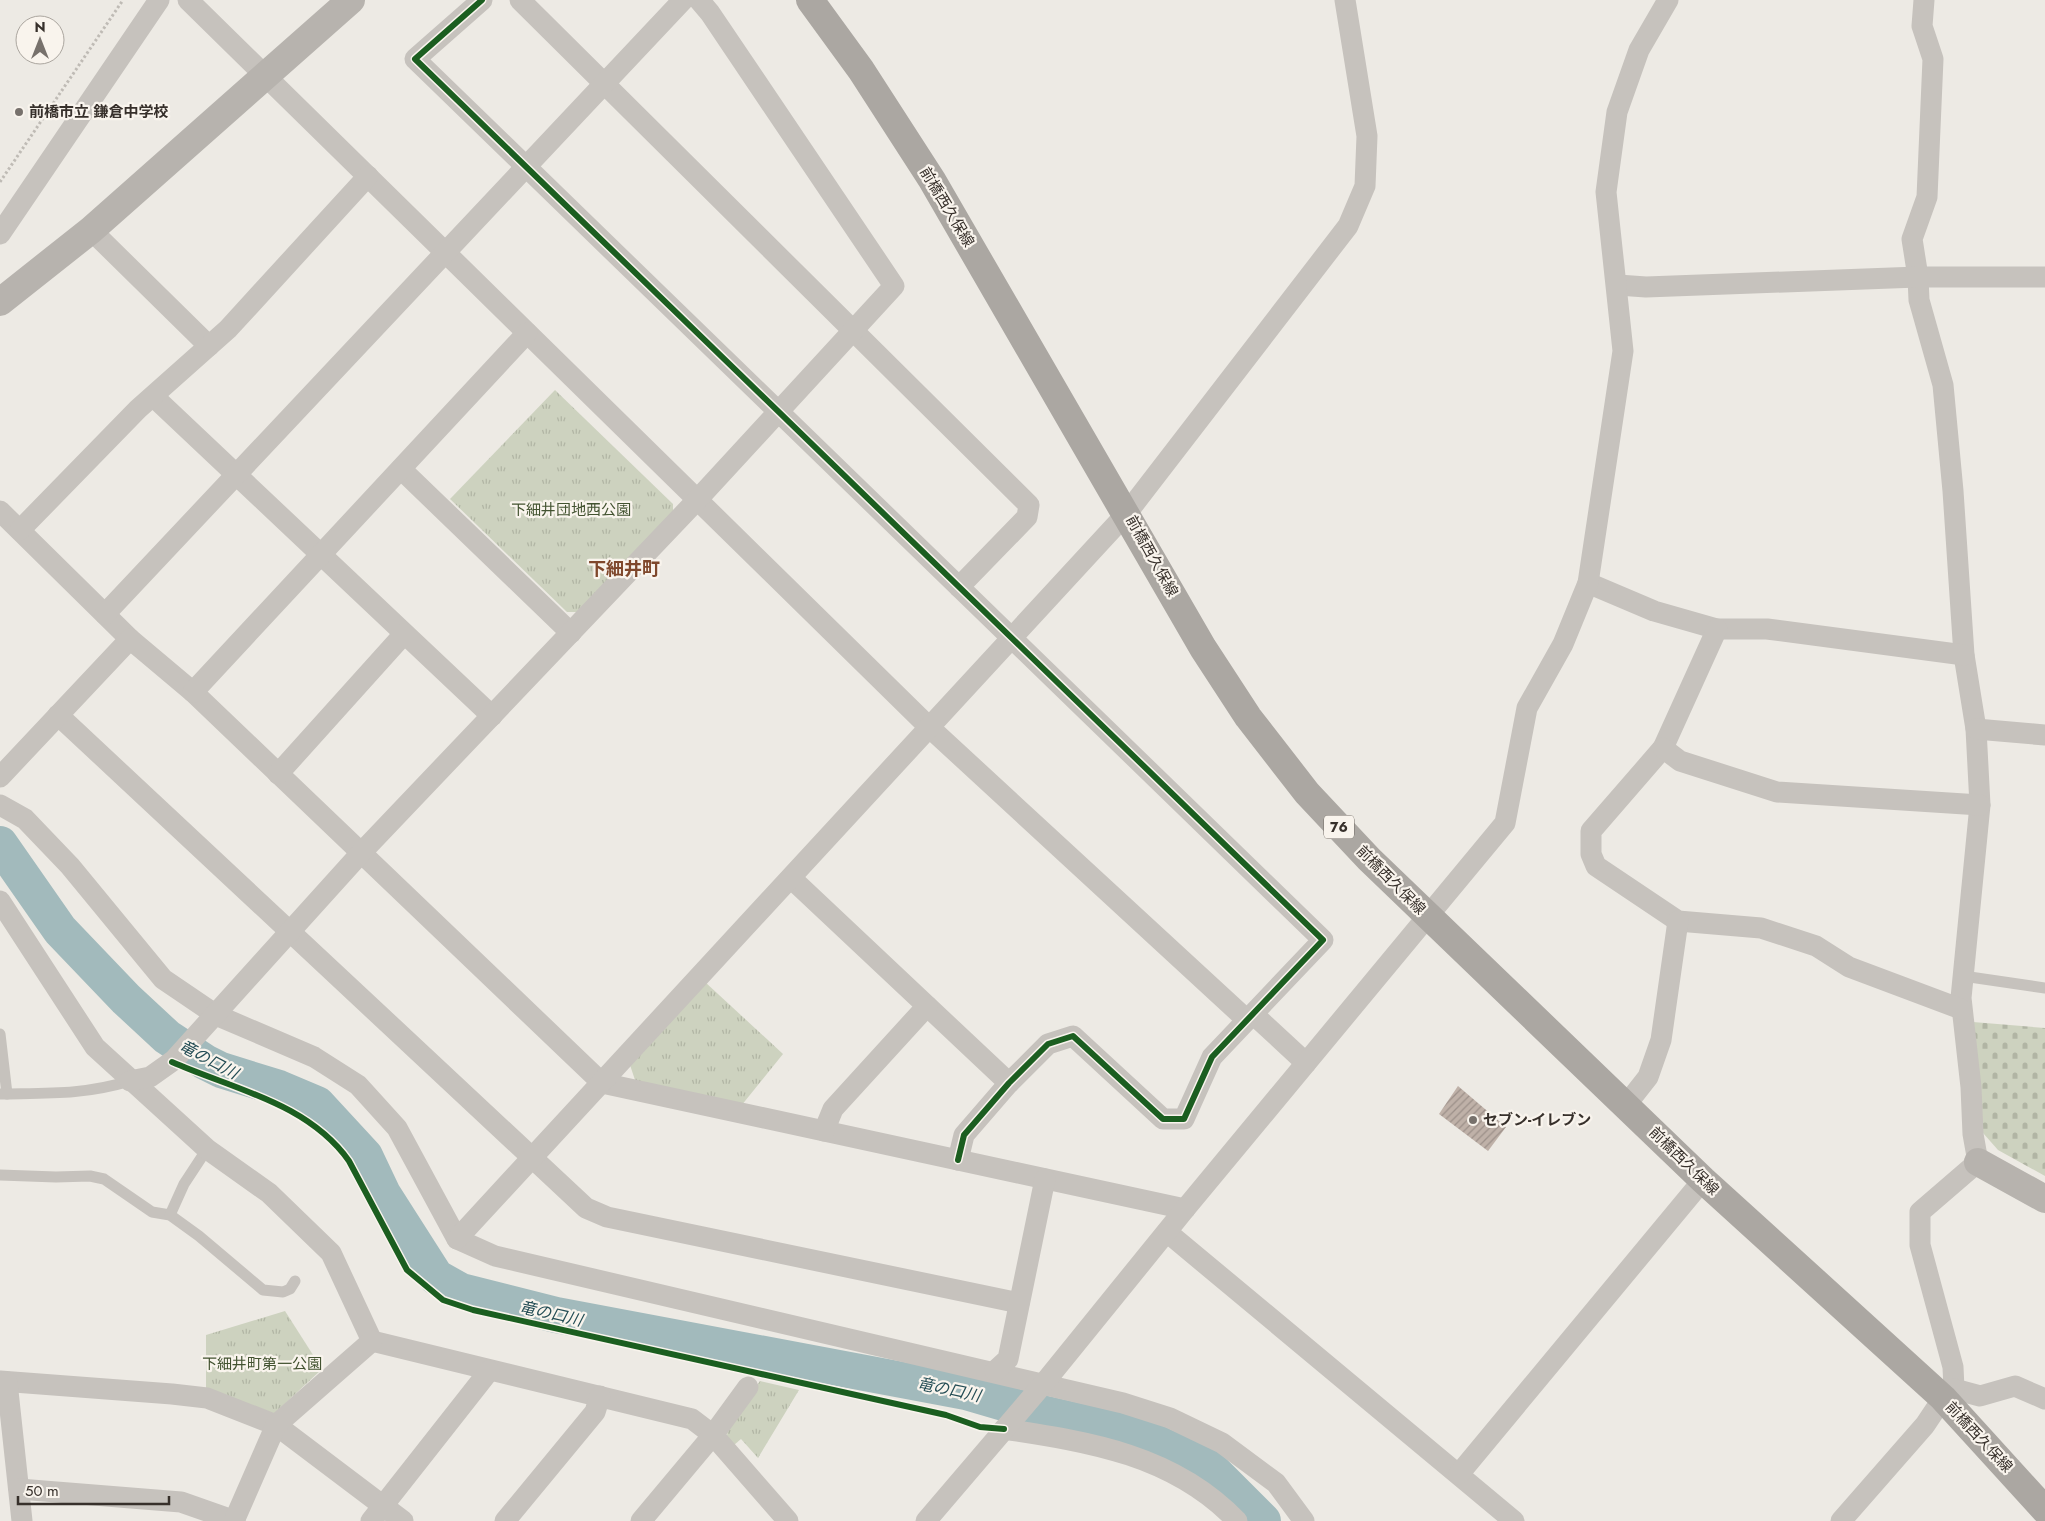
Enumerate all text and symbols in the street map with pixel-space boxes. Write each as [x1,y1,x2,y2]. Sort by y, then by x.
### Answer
north arrow [15,15,65,65]
text: N [34,17,46,37]
place label: 前橋市立 鎌倉中学校 [29,101,169,123]
marker: 前橋市立 鎌倉中学校 [13,106,25,118]
street label: 前橋西久保線 [914,163,980,251]
park label: 下細井団地西公園 [511,499,631,521]
street label: 前橋西久保線 [1121,511,1183,601]
district label: 下細井町 [588,556,660,582]
road number: 76 [1324,816,1354,839]
street label: 前橋西久保線 [1351,840,1431,920]
water label: 竜の口川 [175,1034,244,1086]
place label: セブン-イレブン [1483,1109,1591,1131]
marker: セブン-イレブン [1467,1114,1479,1126]
street label: 前橋西久保線 [1644,1122,1724,1200]
water label: 竜の口川 [517,1295,587,1332]
park label: 下細井町第一公園 [202,1353,322,1375]
water label: 竜の口川 [915,1372,985,1408]
street label: 前橋西久保線 [1940,1397,2018,1477]
scale bar [18,1474,169,1506]
text: 50 m [25,1480,59,1502]

